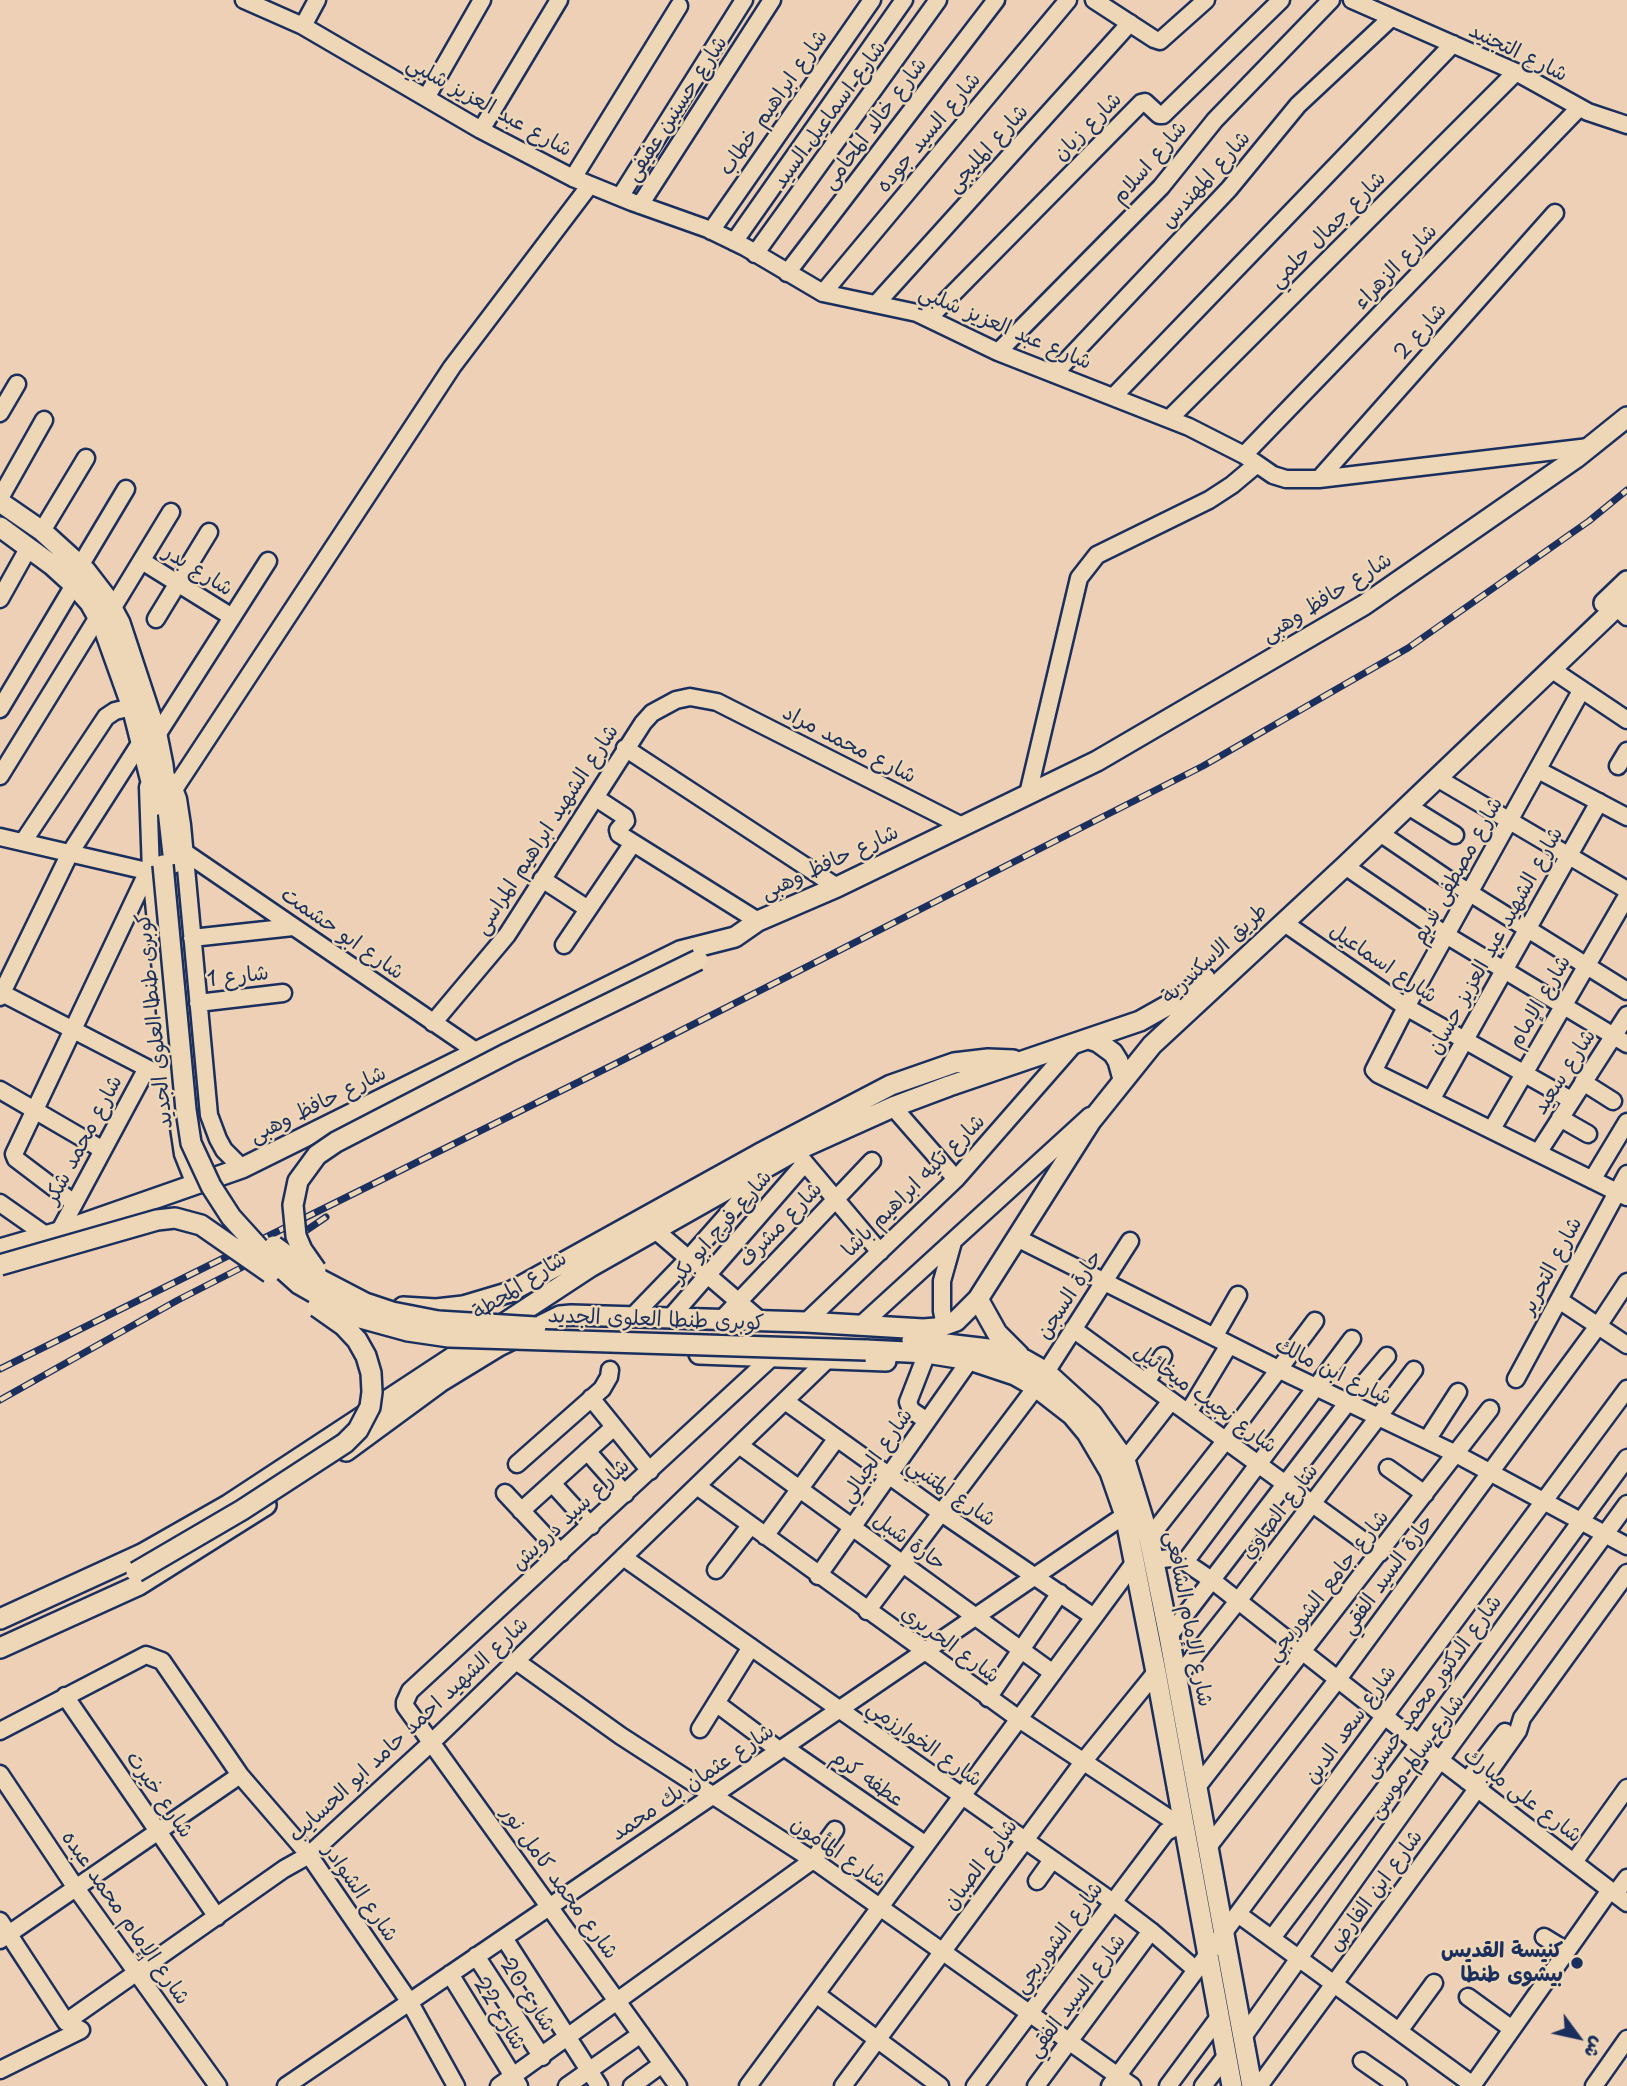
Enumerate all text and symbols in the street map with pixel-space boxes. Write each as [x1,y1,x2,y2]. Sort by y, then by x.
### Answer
street label: شارع التجنيد [1465,18,1571,88]
street label: شارع ابراهيم خطاب [714,25,834,181]
street label: شارع حسنين عفيفى [621,32,733,186]
street label: شارع اسماعيل السيد [768,36,892,194]
street label: شارع عبد العزيز شلبي [402,51,576,163]
street label: شارع خالد المحامى [817,53,933,195]
street label: شارع السيد جوده [871,68,987,198]
street label: شارع زيان [1048,87,1128,167]
street label: شارع المليجى [942,100,1034,198]
street label: شارع اسلام [1107,116,1193,210]
street label: شارع المهندس [1156,126,1256,234]
street label: شارع جمال حلمي [1264,166,1392,294]
street label: شارع الزهراء [1349,219,1443,315]
street label: شارع عبد العزيز شلبي [915,280,1095,376]
street label: شارع 2 [1389,298,1453,366]
street label: شارع بدر [159,540,237,602]
street label: شارع حافظ وهبى [1257,548,1397,648]
street label: شارع محمد مراد [778,700,920,790]
street label: شارع الشهيد ابراهيم المراسى [470,720,624,940]
street label: شارع مصطفى نديم [1407,793,1509,949]
street label: شارع حافظ وهبى [757,820,903,906]
street label: شارع الشهيد عبد العزيز حسان [1423,823,1569,1059]
street label: شارع ابو حشمت [276,882,408,986]
street label: طريق الاسكندرية [1157,898,1273,1010]
street label: كوبرى طنطا العلوى الجديد [131,912,179,1130]
street label: شارع اسماعيل [1324,919,1442,1009]
street label: شارع الإمام [1503,951,1577,1053]
street label: شارع 1 [206,961,270,993]
street label: شارع سعيد [1528,1025,1602,1119]
street label: شارع حافظ وهبى [245,1061,391,1149]
street label: شارع محمد شكر [39,1071,129,1209]
street label: شارع تكيه ابراهيم باشا [837,1109,991,1263]
street label: شارع فرج ابو بكر [666,1165,778,1289]
street label: شارع مشرف [734,1177,828,1273]
street label: شارع التحرير [1516,1213,1588,1319]
street label: شارع المحطة [468,1246,572,1326]
street label: حارة السجن [1032,1246,1108,1344]
street label: كوبرى طنطا العلوى الجديد [547,1304,765,1336]
street label: شارع ابن مالك [1270,1333,1396,1411]
street label: شارع نجيب ميخائيل [1128,1339,1282,1459]
street label: شارع الجبالي [835,1404,919,1508]
street label: شارع المتنبي [902,1453,1000,1533]
street label: شارع سيد درويش [507,1454,635,1576]
street label: شارع الصاوي [1236,1459,1324,1565]
street label: شارع جامع الشوربجي [1261,1505,1395,1667]
street label: حارة شبل [868,1507,950,1577]
street label: حارة السيد الفقي [1336,1510,1440,1640]
street label: شارع الإمام الشافعى [1159,1529,1217,1709]
street label: شارع الدكتور محمد حسنى [1358,1591,1508,1783]
street label: شارع الحريري [896,1601,1004,1689]
street label: شارع الشهيد احمد حامد ابو الحسايب [284,1612,534,1848]
street label: شارع سعد الدين [1300,1661,1402,1789]
street label: شارع سالم موسى [1363,1690,1471,1824]
street label: شارع الخوارزمي [862,1695,986,1793]
street label: شارع عثمان بك محمد [607,1719,779,1847]
street label: شارع على مبارك [1458,1743,1586,1849]
street label: عطفه كرم [826,1745,908,1813]
street label: شارع خيرت [120,1747,198,1843]
street label: شارع محمد كامل نور [495,1802,623,1964]
street label: شارع المأمون [785,1812,891,1894]
street label: شارع الصبان [939,1814,1023,1916]
street label: شارع ابن الفارض [1323,1825,1429,1957]
street label: شارع الإمام محمد عبده [55,1826,195,2010]
street label: شارع الشوادر [317,1839,403,1947]
street label: شارع الشوربجي [1009,1877,1109,1999]
street label: شارع السيد الفقي [1022,1929,1132,2063]
place label: كنيسة القديس بيشوى طنطا [1441,1938,1563,1988]
street label: شارع 20 [494,1954,560,2036]
marker: كنيسة القديس بيشوى طنطا [1569,1955,1585,1971]
street label: شارع 22 [467,1973,531,2055]
north arrow [1543,2002,1613,2072]
text: ش [1578,2032,1613,2065]

